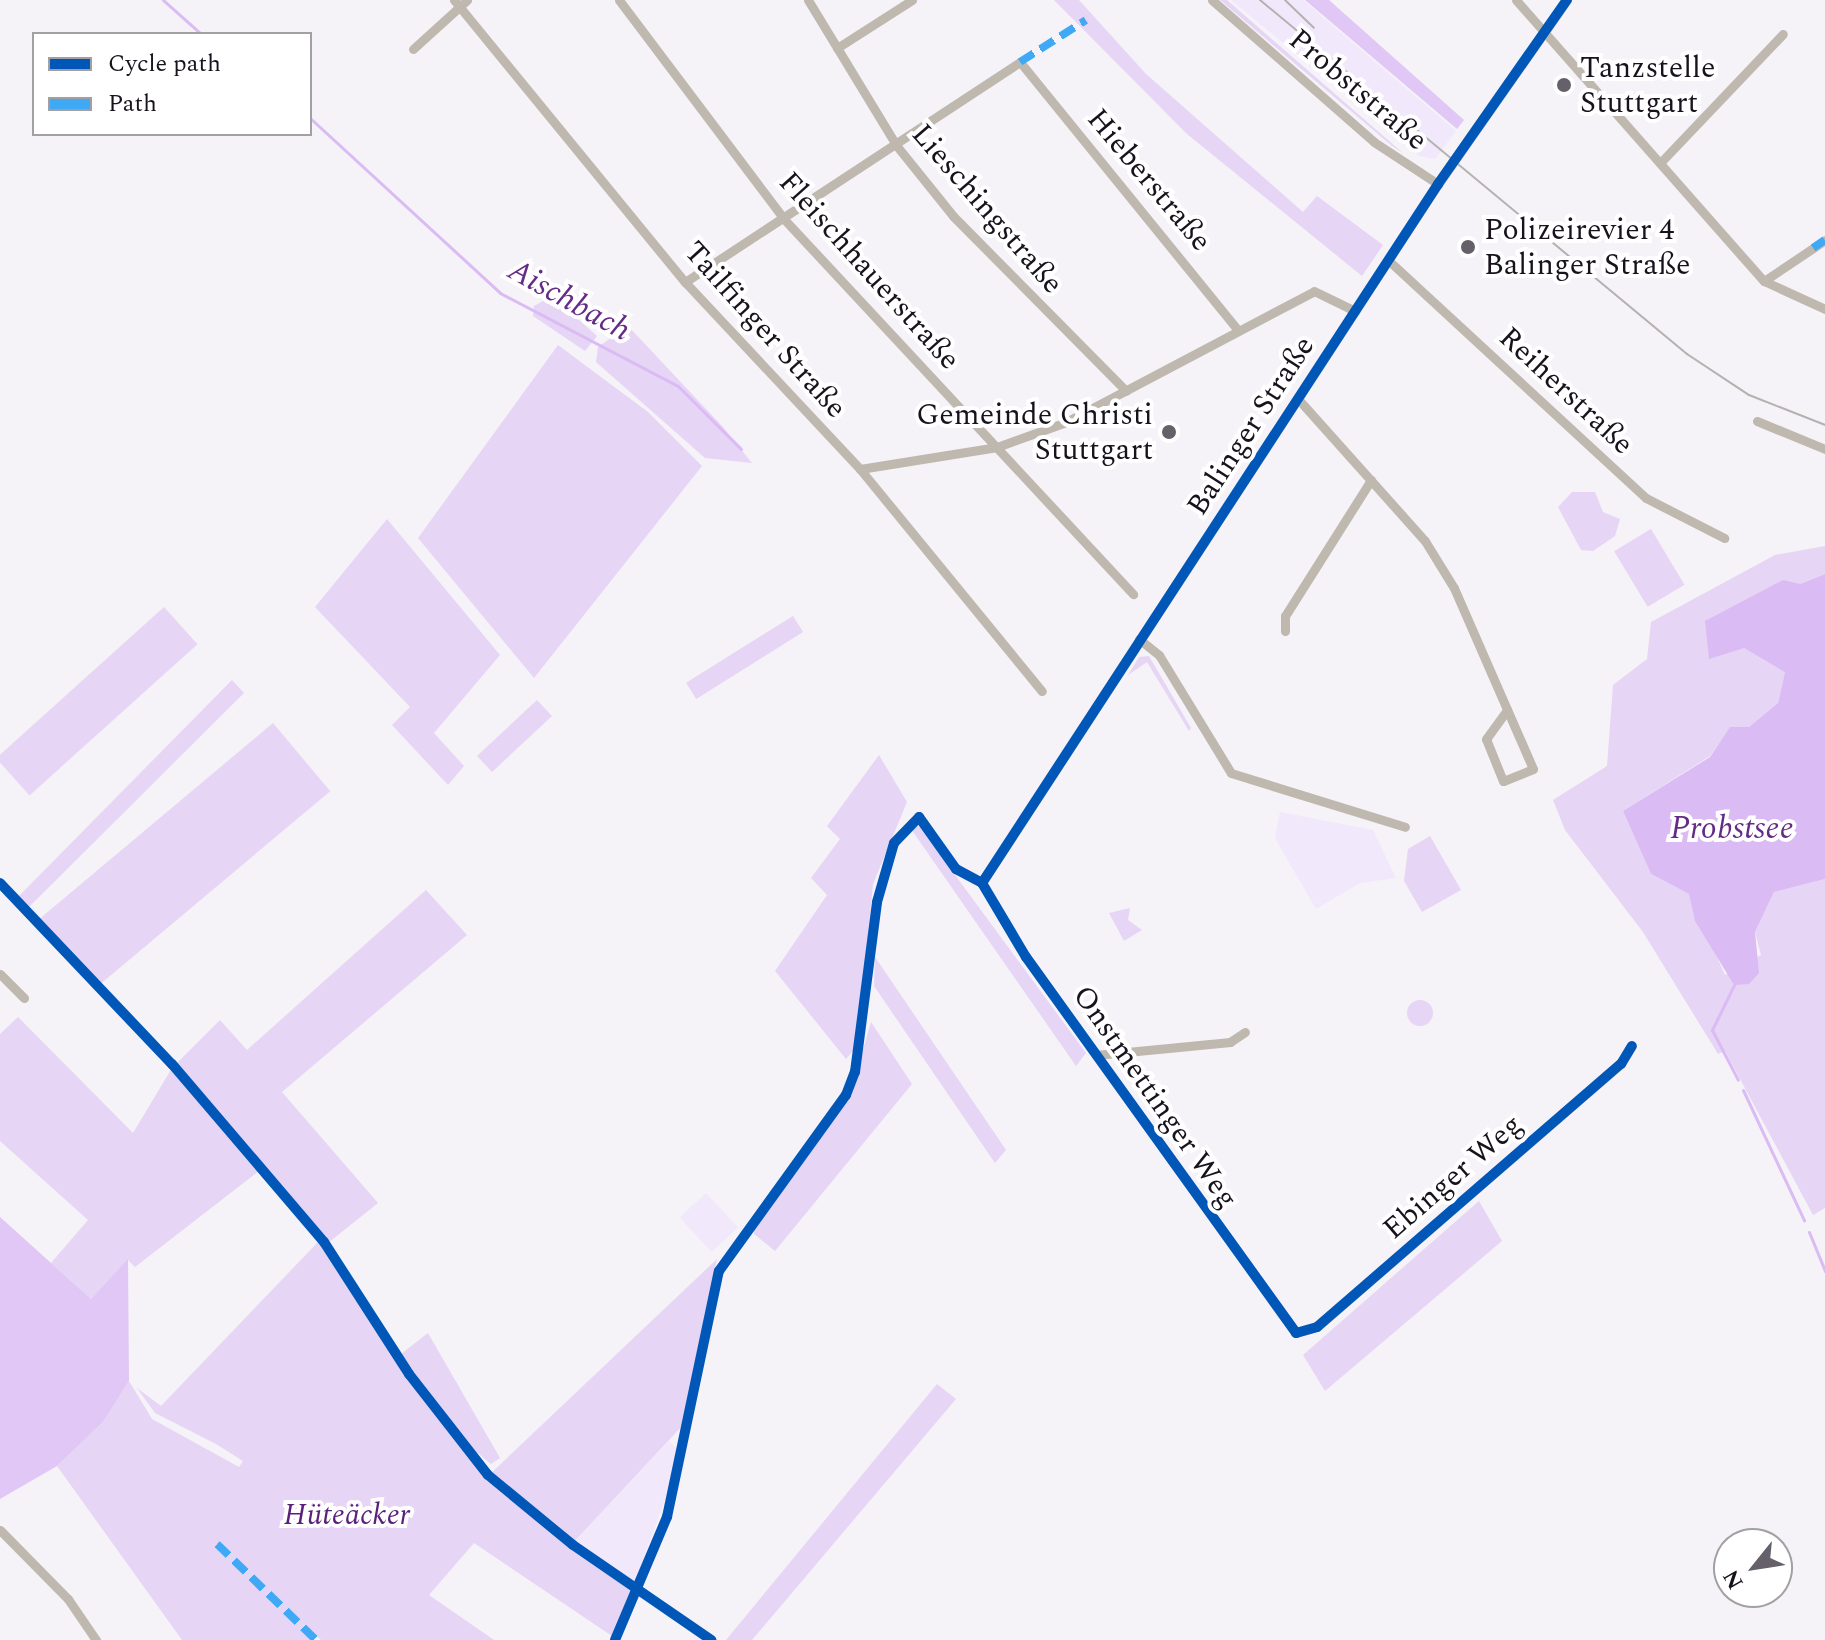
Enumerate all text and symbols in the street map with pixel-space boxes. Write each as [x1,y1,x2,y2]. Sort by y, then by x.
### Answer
street label: Probststraße [1281,22,1435,158]
legend [32,32,312,136]
text: Cycle path [108,46,221,82]
place label: Tanzstelle Stuttgart [1580,50,1715,120]
marker: Tanzstelle Stuttgart [1555,76,1573,94]
text: Path [108,86,157,122]
street label: Hieberstraße [1079,102,1219,258]
street label: Lieschingstraße [903,117,1071,301]
street label: Fleischhauerstraße [771,165,967,377]
place label: Polizeirevier 4 Balinger Straße [1484,212,1690,282]
street label: Tailfinger Straße [676,234,854,426]
marker: Polizeirevier 4 Balinger Straße [1459,238,1477,256]
water label: Aischbach [501,252,637,350]
street label: Reiherstraße [1491,320,1641,462]
street label: Balinger Straße [1180,330,1322,522]
place label: Gemeinde Christi Stuttgart [916,397,1153,468]
marker: Gemeinde Christi Stuttgart [1160,423,1178,441]
water label: Probstsee [1670,810,1794,848]
street label: Onstmettinger Weg [1065,979,1245,1215]
street label: Ebinger Weg [1376,1107,1530,1247]
park label: Hüteäcker [284,1497,410,1533]
north arrow [1713,1528,1793,1608]
text: N [1715,1563,1752,1595]

